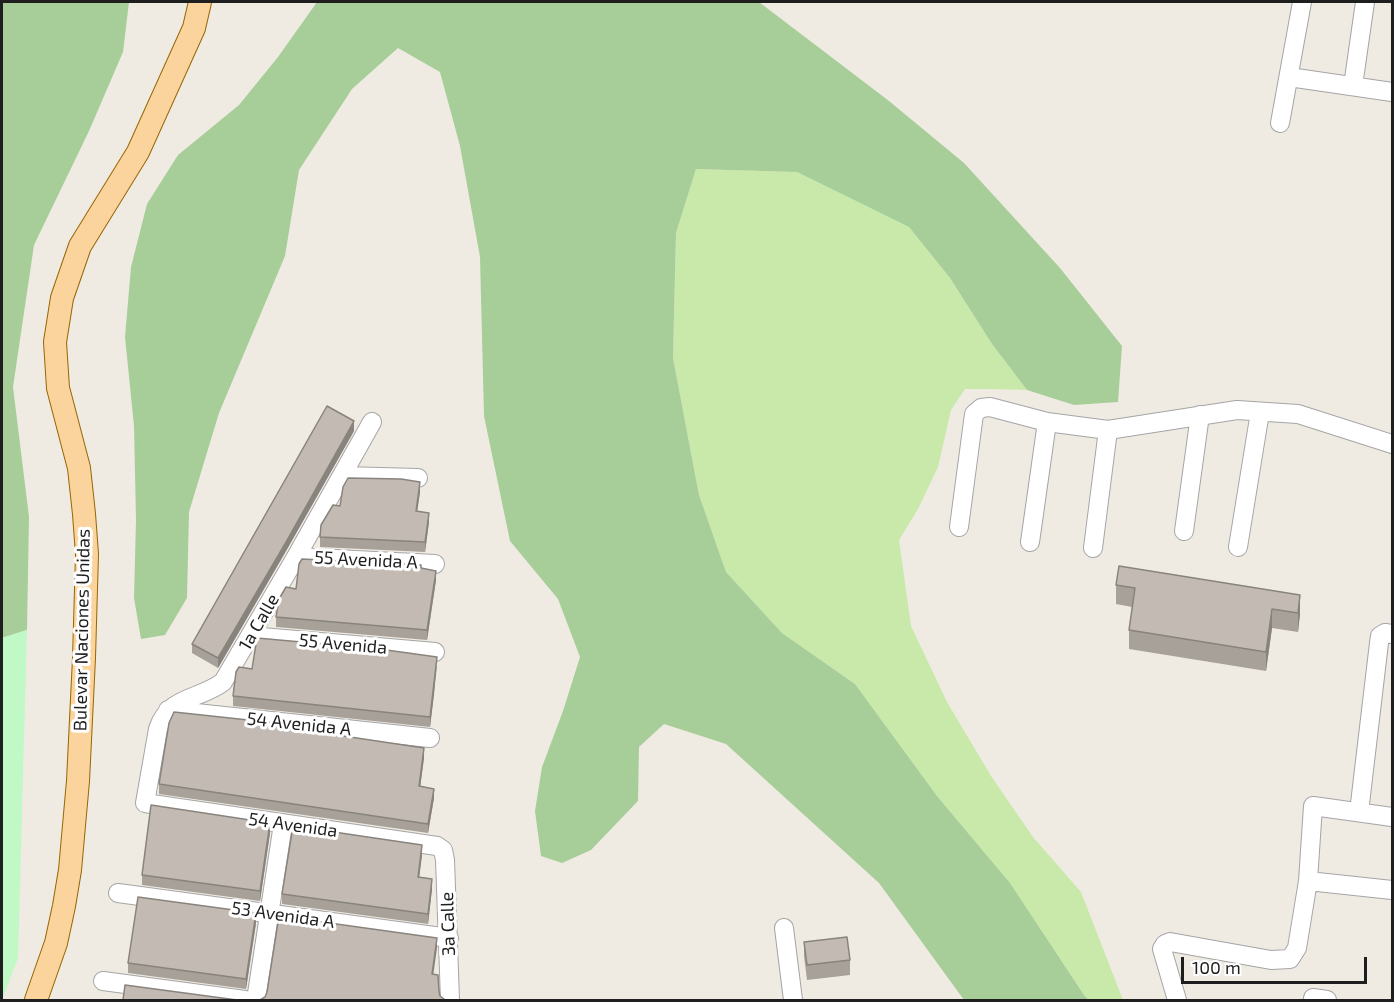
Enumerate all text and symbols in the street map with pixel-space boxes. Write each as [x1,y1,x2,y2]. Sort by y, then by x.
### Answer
street label: Bulevar Naciones Unidas [69,529,95,731]
street label: 55 Avenida A [314,547,418,573]
street label: 1a Calle [234,590,284,654]
street label: 55 Avenida [298,629,388,659]
street label: 54 Avenida A [246,708,352,740]
street label: 54 Avenida [247,808,339,842]
street label: 3a Calle [436,891,460,957]
street label: 53 Avenida A [230,897,336,933]
scale bar [1184,945,1370,983]
text: 100 m [1192,956,1241,978]

